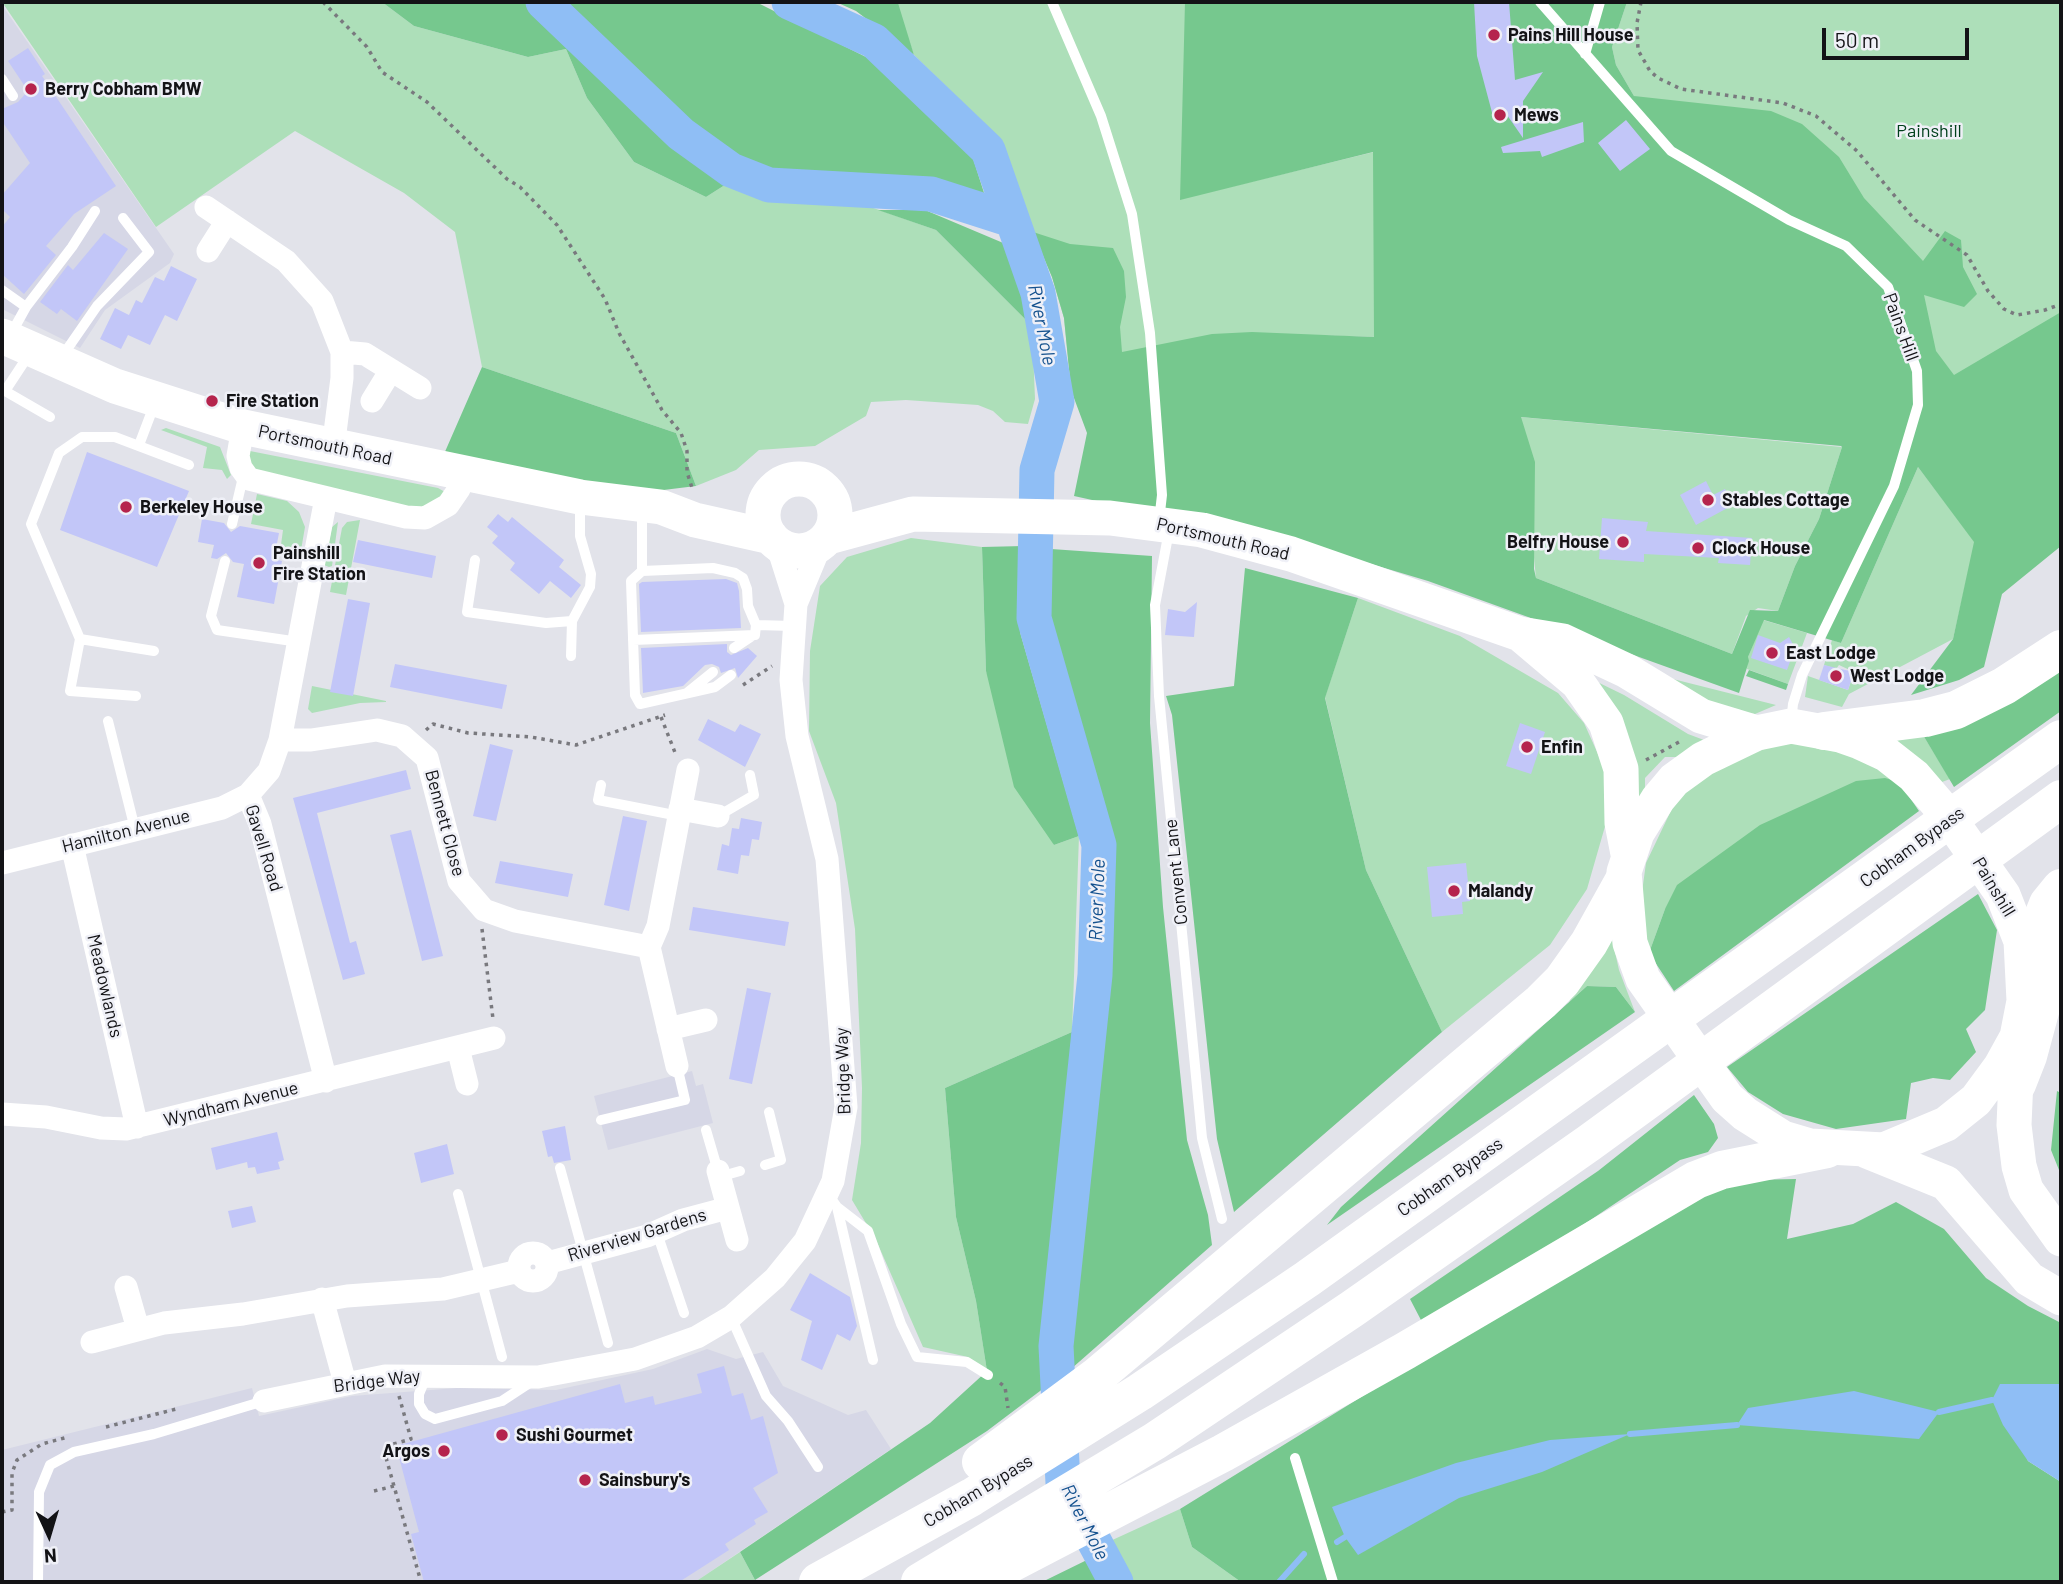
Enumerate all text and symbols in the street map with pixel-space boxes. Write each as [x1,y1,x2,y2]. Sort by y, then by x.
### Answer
scale bar [1825,14,1972,58]
place label: Pains Hill House [1508,24,1633,46]
marker: Pains Hill House [1486,27,1502,43]
text: 50 m [1835,27,1879,52]
place label: Berry Cobham BMW [45,78,202,100]
marker: Berry Cobham BMW [23,81,39,97]
place label: Mews [1514,104,1559,126]
marker: Mews [1492,107,1508,123]
park label: Painshill [1896,120,1962,142]
water label: River Mole [1023,283,1061,367]
street label: Pains Hill [1879,290,1923,364]
place label: Fire Station [226,390,319,412]
marker: Fire Station [204,393,220,409]
street label: Portsmouth Road [256,420,394,470]
place label: Stables Cottage [1722,489,1850,511]
marker: Stables Cottage [1700,492,1716,508]
place label: Berkeley House [140,496,263,518]
marker: Berkeley House [118,499,134,515]
street label: Portsmouth Road [1154,513,1292,565]
place label: Belfry House [1507,531,1609,553]
marker: Belfry House [1615,534,1631,550]
place label: Clock House [1712,537,1810,559]
marker: Clock House [1690,540,1706,556]
place label: Painshill Fire Station [273,542,366,584]
marker: Painshill Fire Station [251,555,267,571]
place label: East Lodge [1786,642,1876,664]
marker: East Lodge [1764,645,1780,661]
place label: West Lodge [1850,665,1944,687]
marker: West Lodge [1828,668,1844,684]
place label: Enfin [1541,736,1583,758]
marker: Enfin [1519,739,1535,755]
street label: Bennett Close [420,767,470,879]
street label: Gavell Road [241,802,287,894]
street label: Cobham Bypass [1856,802,1968,892]
street label: Hamilton Avenue [60,805,192,857]
street label: Convent Lane [1160,818,1192,926]
street label: Painshill [1968,853,2020,921]
water label: River Mole [1084,859,1110,941]
place label: Malandy [1468,880,1533,902]
marker: Malandy [1446,883,1462,899]
street label: Meadowlands [83,932,127,1040]
street label: Bridge Way [831,1027,855,1115]
street label: Wyndham Avenue [161,1077,301,1131]
street label: Cobham Bypass [1393,1133,1507,1221]
street label: Riverview Gardens [565,1204,709,1266]
street label: Bridge Way [332,1365,422,1397]
place label: Sushi Gourmet [516,1424,633,1446]
marker: Sushi Gourmet [494,1427,510,1443]
place label: Argos [382,1440,430,1462]
marker: Argos [436,1443,452,1459]
street label: Cobham Bypass [919,1450,1037,1532]
place label: Sainsbury's [599,1469,690,1491]
marker: Sainsbury's [577,1472,593,1488]
water label: River Mole [1056,1480,1114,1564]
north arrow [14,1500,84,1570]
text: N [43,1545,58,1568]

